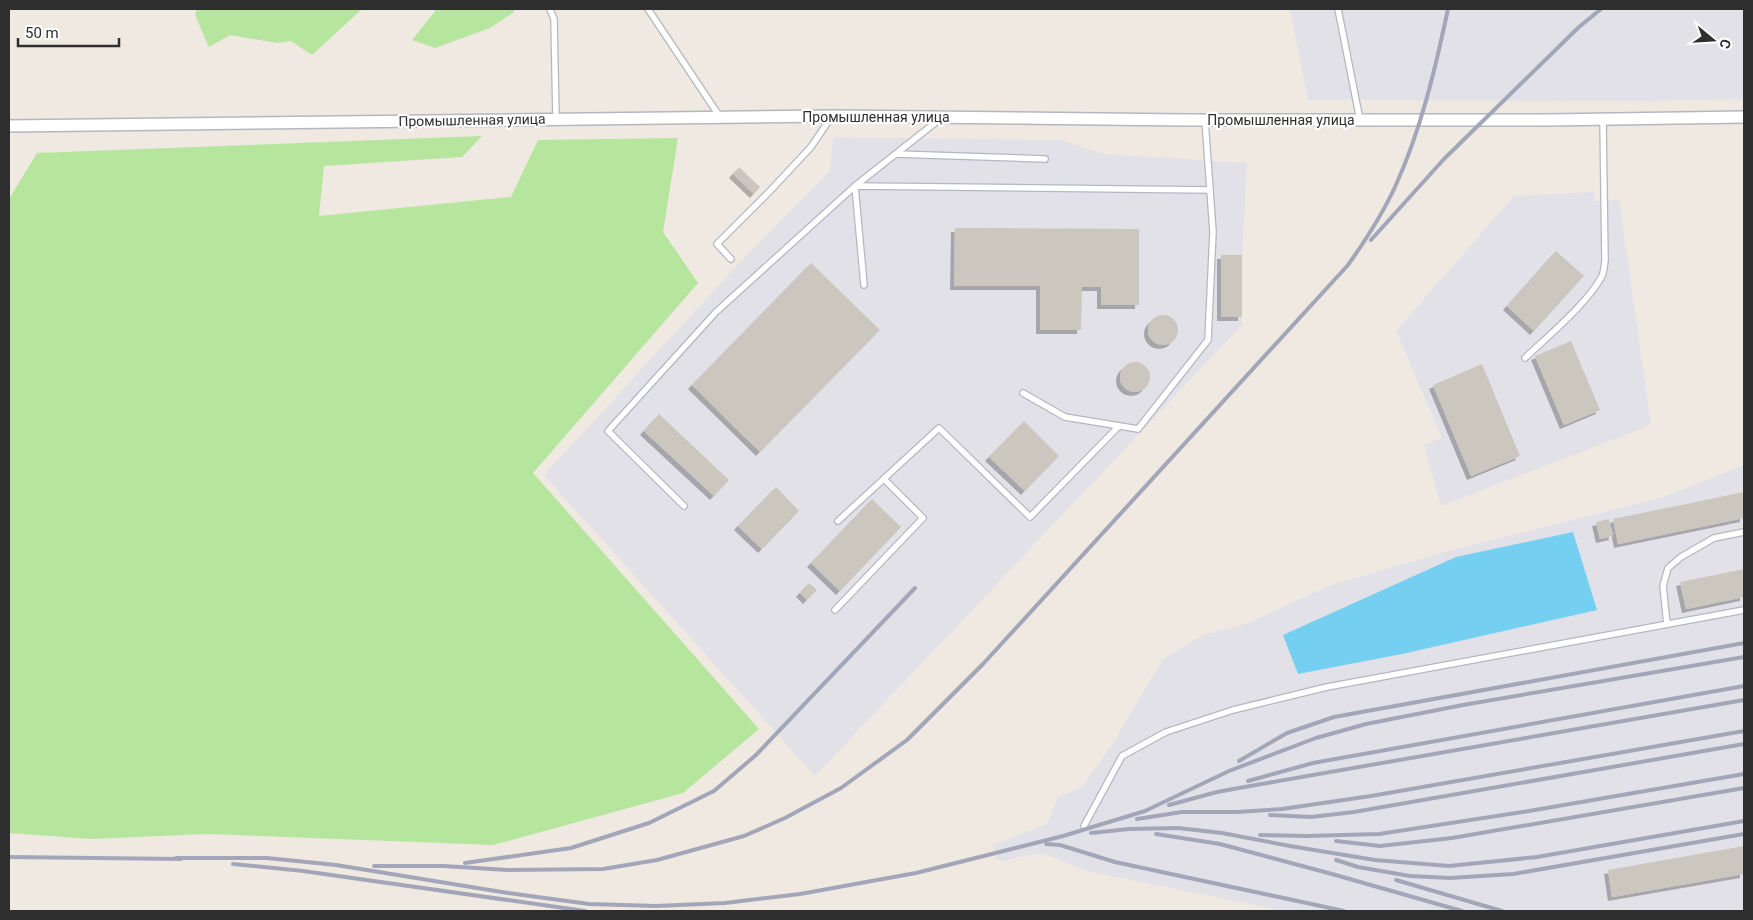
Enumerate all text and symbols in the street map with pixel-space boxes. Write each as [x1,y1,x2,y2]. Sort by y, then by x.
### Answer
scale bar [18,15,119,47]
north arrow [1688,15,1738,65]
text: 50 m [25,24,59,42]
text: С [1716,37,1734,51]
street label: Промышленная улица [802,109,950,125]
street label: Промышленная улица [398,111,546,129]
street label: Промышленная улица [1207,112,1355,128]

